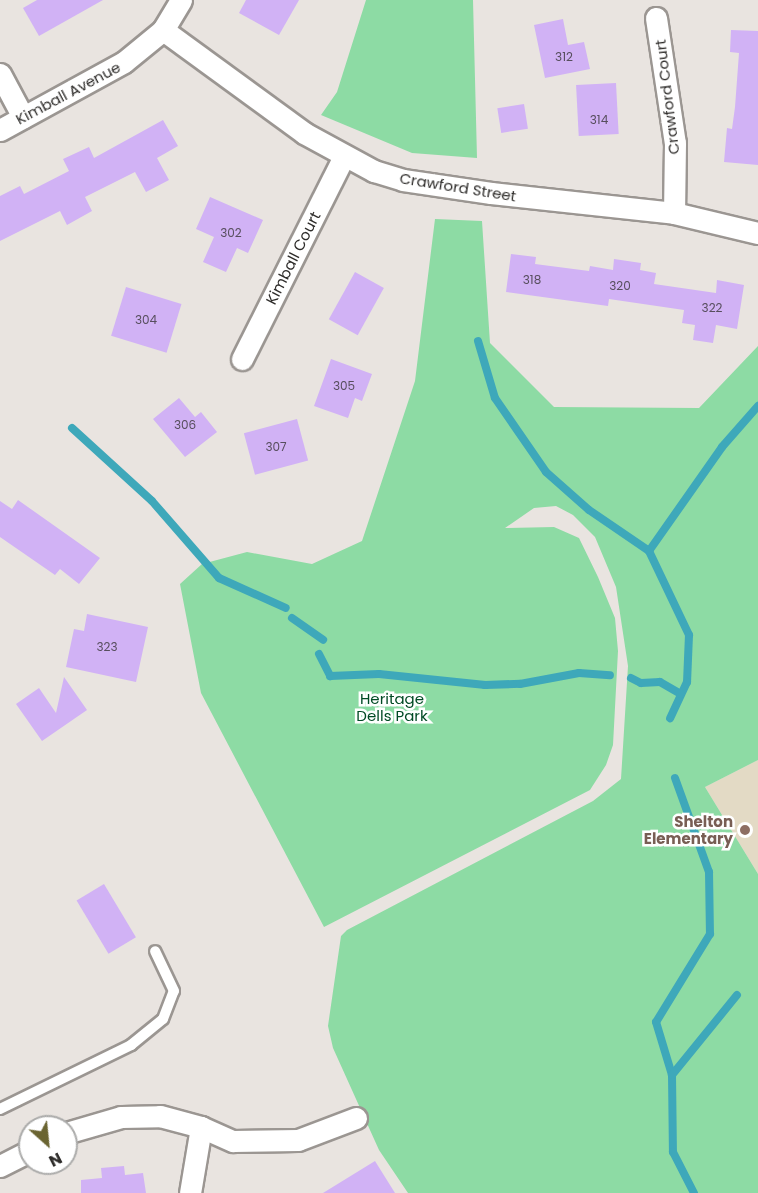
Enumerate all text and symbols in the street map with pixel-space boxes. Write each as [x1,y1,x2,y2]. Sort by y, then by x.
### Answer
street label: Crawford Court [651,38,683,156]
house number: 312 [555,50,573,64]
street label: Kimball Avenue [13,58,123,128]
house number: 314 [590,113,608,127]
street label: Crawford Street [398,169,518,205]
street label: Kimball Court [262,209,324,307]
house number: 302 [220,226,242,240]
house number: 318 [523,273,541,287]
house number: 320 [609,279,631,293]
house number: 322 [702,301,722,315]
house number: 304 [135,313,157,327]
house number: 305 [333,379,355,393]
house number: 306 [174,418,196,432]
house number: 307 [265,440,287,454]
house number: 323 [96,640,118,654]
park label: Heritage Dells Park [356,689,428,724]
place label: Shelton Elementary [644,812,733,847]
marker: Shelton Elementary [738,823,752,837]
north arrow [18,1115,78,1175]
text: N [45,1147,66,1173]

